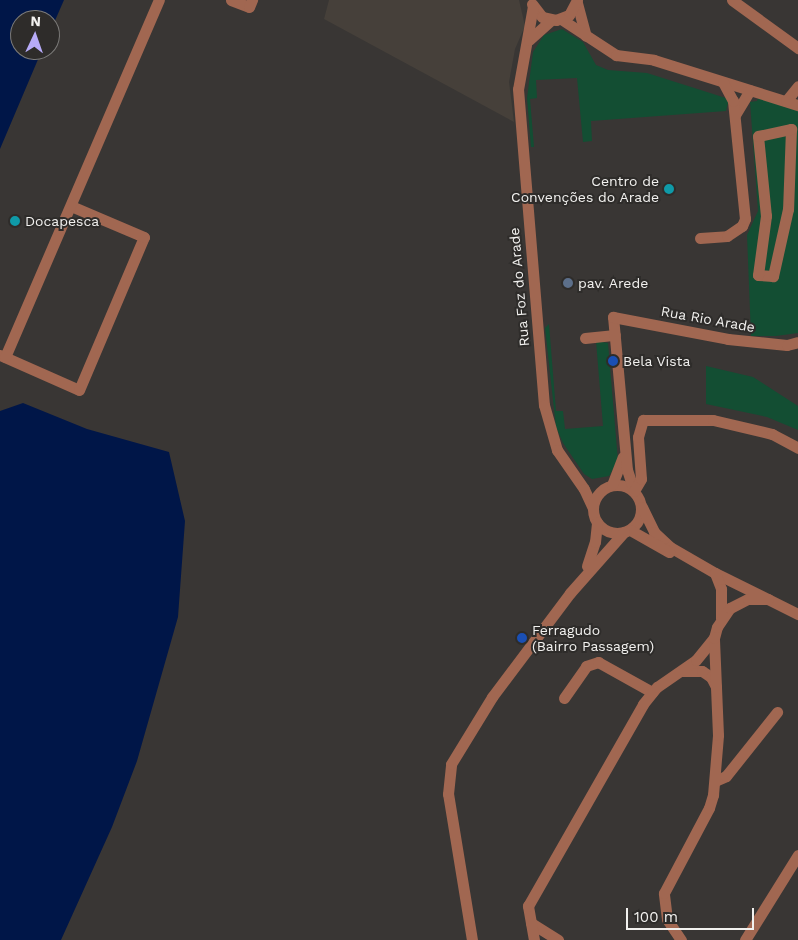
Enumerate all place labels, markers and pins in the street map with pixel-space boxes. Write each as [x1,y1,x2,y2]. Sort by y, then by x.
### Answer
place label: Centro de Convenções do Arade [511,173,659,206]
marker: Centro de Convenções do Arade [663,183,675,195]
place label: Docapesca [25,213,99,229]
marker: Docapesca [9,215,21,227]
place label: pav. Arede [578,275,649,291]
marker: pav. Arede [562,277,574,289]
place label: Bela Vista [623,353,691,369]
marker: Bela Vista [607,355,619,367]
place label: Ferragudo (Bairro Passagem) [532,622,654,654]
marker: Ferragudo (Bairro Passagem) [516,632,528,644]

